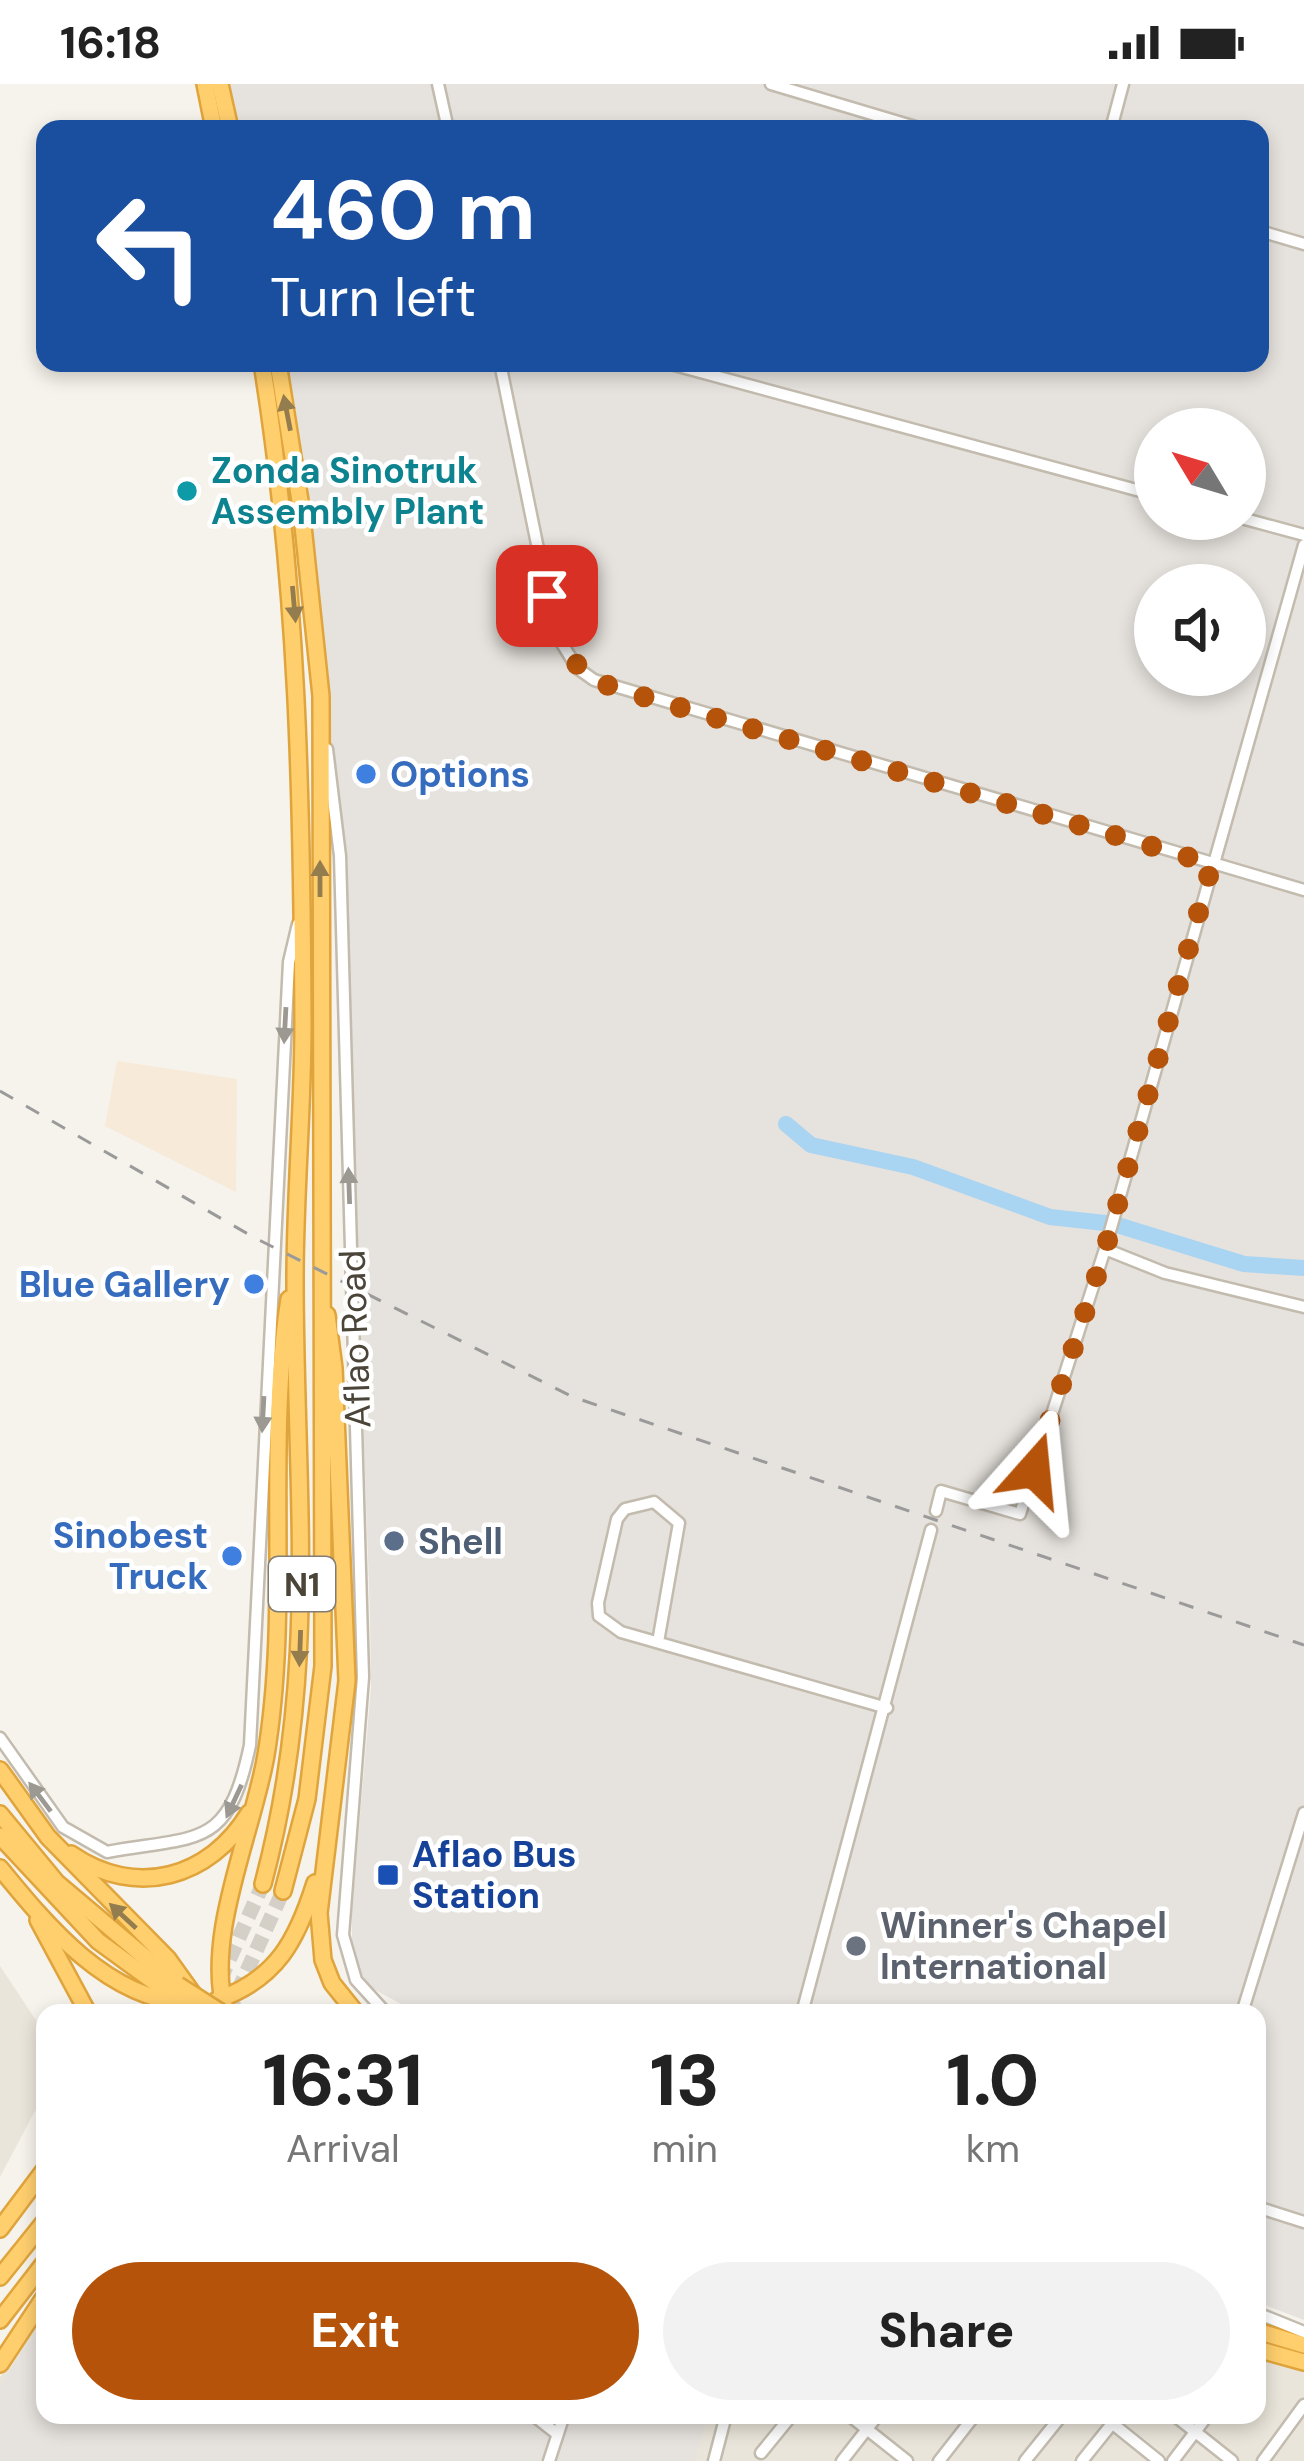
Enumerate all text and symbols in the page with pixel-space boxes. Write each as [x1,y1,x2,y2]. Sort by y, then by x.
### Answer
text: 16:18 [60,13,161,72]
text: 460 m [270,156,536,265]
icon: left [72,168,228,324]
text: Turn left [270,262,476,333]
one-way arrow [277,394,296,432]
north arrow [1134,408,1266,540]
map controls [1134,408,1266,696]
place label: Zonda Sinotruk Assembly Plant [211,447,484,535]
marker: Zonda Sinotruk Assembly Plant [174,478,200,504]
pin [496,545,598,647]
icon: arrive [514,563,580,629]
button: sound [1134,564,1266,696]
one-way arrow [284,586,303,623]
place label: Options [390,751,530,798]
marker: Options [353,761,379,787]
one-way arrow [311,859,330,897]
one-way arrow [275,1007,294,1045]
one-way arrow [339,1166,358,1204]
street label: Aflao Road [328,1249,382,1429]
place label: Blue Gallery [19,1261,230,1308]
marker: Blue Gallery [241,1271,267,1297]
one-way arrow [253,1396,272,1434]
position arrow [971,1407,1097,1533]
place label: Sinobest Truck [53,1512,208,1600]
place label: Shell [418,1518,503,1565]
marker: Shell [381,1528,407,1554]
marker: Sinobest Truck [219,1543,245,1569]
road number: N1 [269,1557,335,1611]
one-way arrow [291,1630,310,1668]
one-way arrow [29,1782,53,1813]
one-way arrow [224,1784,244,1819]
place label: Aflao Bus Station [412,1831,576,1919]
marker: Aflao Bus Station [375,1862,401,1888]
place label: Winner's Chapel International [880,1902,1167,1990]
one-way arrow [109,1903,138,1930]
marker: Winner's Chapel International [843,1933,869,1959]
text: 16:31 [263,2034,423,2127]
text: 13 [650,2034,720,2127]
text: 1.0 [946,2034,1039,2127]
text: Arrival [286,2123,400,2174]
text: min [652,2123,718,2174]
text: km [966,2123,1020,2174]
button: Exit [72,2262,639,2400]
button: Share [663,2262,1230,2400]

